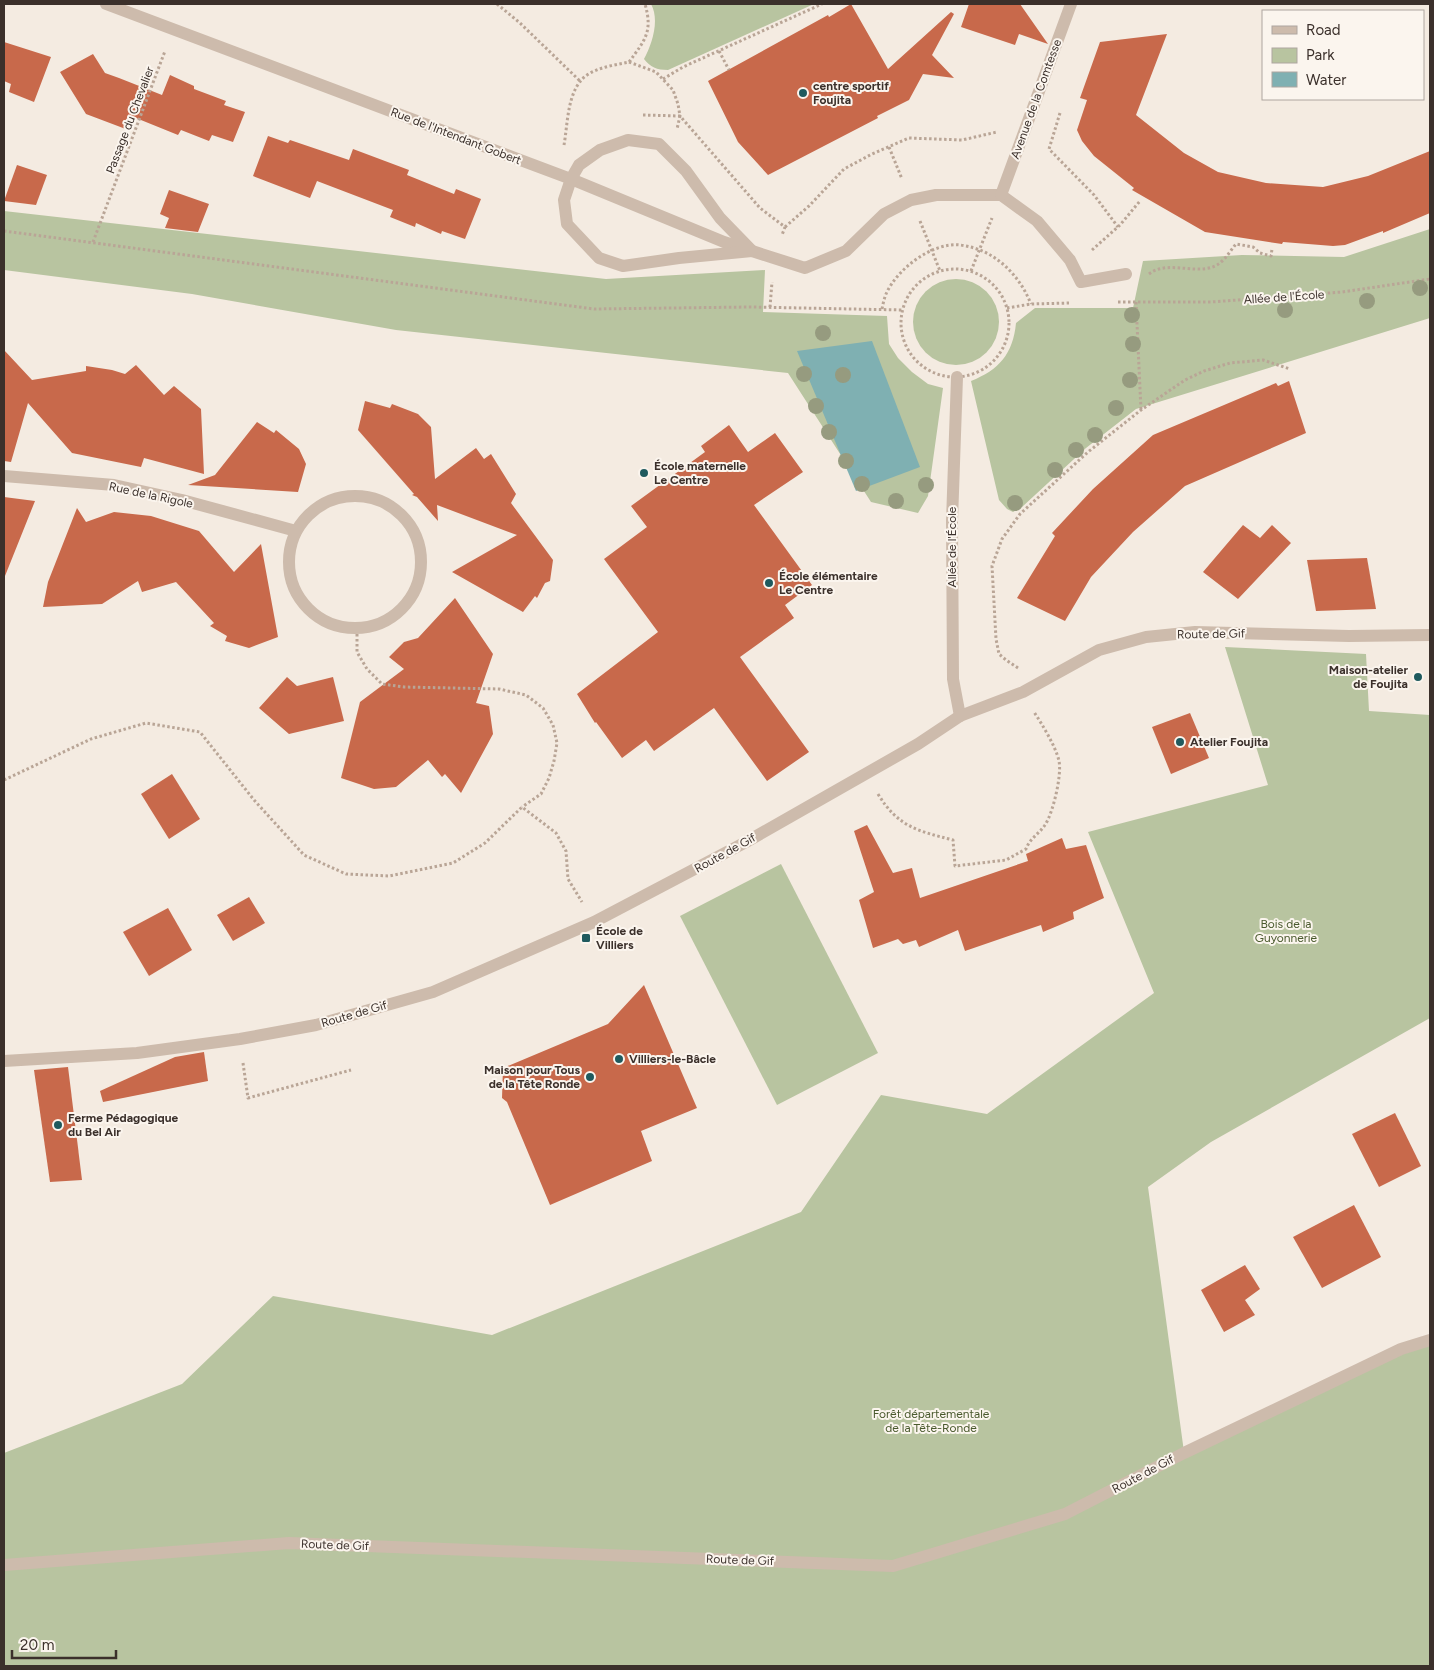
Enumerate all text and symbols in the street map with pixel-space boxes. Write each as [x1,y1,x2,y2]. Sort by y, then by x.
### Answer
legend [1262,10,1424,100]
text: Road [1306,21,1341,39]
street label: Avenue de la Comtesse [1008,37,1064,161]
text: Park [1306,46,1335,64]
street label: Passage du Chevalier [103,65,157,175]
text: Water [1306,71,1346,89]
place label: centre sportif Foujita [813,79,889,107]
marker: centre sportif Foujita [797,87,809,99]
street label: Rue de l'Intendant Gobert [389,105,524,168]
street label: Allée de l'École [1243,287,1325,307]
place label: École maternelle Le Centre [654,459,746,487]
marker: École maternelle Le Centre [638,467,650,479]
street label: Rue de la Rigole [108,479,195,511]
street label: Allée de l'École [945,506,959,587]
place label: École élémentaire Le Centre [779,569,878,597]
marker: École élémentaire Le Centre [763,577,775,589]
street label: Route de Gif [1177,626,1246,642]
place label: Maison-atelier de Foujita [1329,663,1408,691]
marker: Maison-atelier de Foujita [1412,671,1424,683]
place label: Atelier Foujita [1190,735,1268,749]
marker: Atelier Foujita [1174,736,1186,748]
street label: Route de Gif [692,830,759,876]
park label: Bois de la Guyonnerie [1255,917,1318,945]
place label: École de Villiers [596,924,643,952]
marker: École de Villiers [580,932,592,944]
street label: Route de Gif [319,998,389,1030]
place label: Villiers-le-Bâcle [629,1052,716,1066]
marker: Villiers-le-Bâcle [613,1053,625,1065]
place label: Maison pour Tous de la Tête Ronde [484,1063,580,1091]
marker: Maison pour Tous de la Tête Ronde [584,1071,596,1083]
place label: Ferme Pédagogique du Bel Air [68,1111,179,1139]
marker: Ferme Pédagogique du Bel Air [52,1119,64,1131]
park label: Forêt départementale de la Tête-Ronde [873,1407,990,1435]
street label: Route de Gif [1110,1452,1177,1496]
street label: Route de Gif [301,1537,370,1553]
street label: Route de Gif [706,1552,775,1568]
scale bar [12,1628,116,1660]
text: 20 m [20,1636,54,1654]

